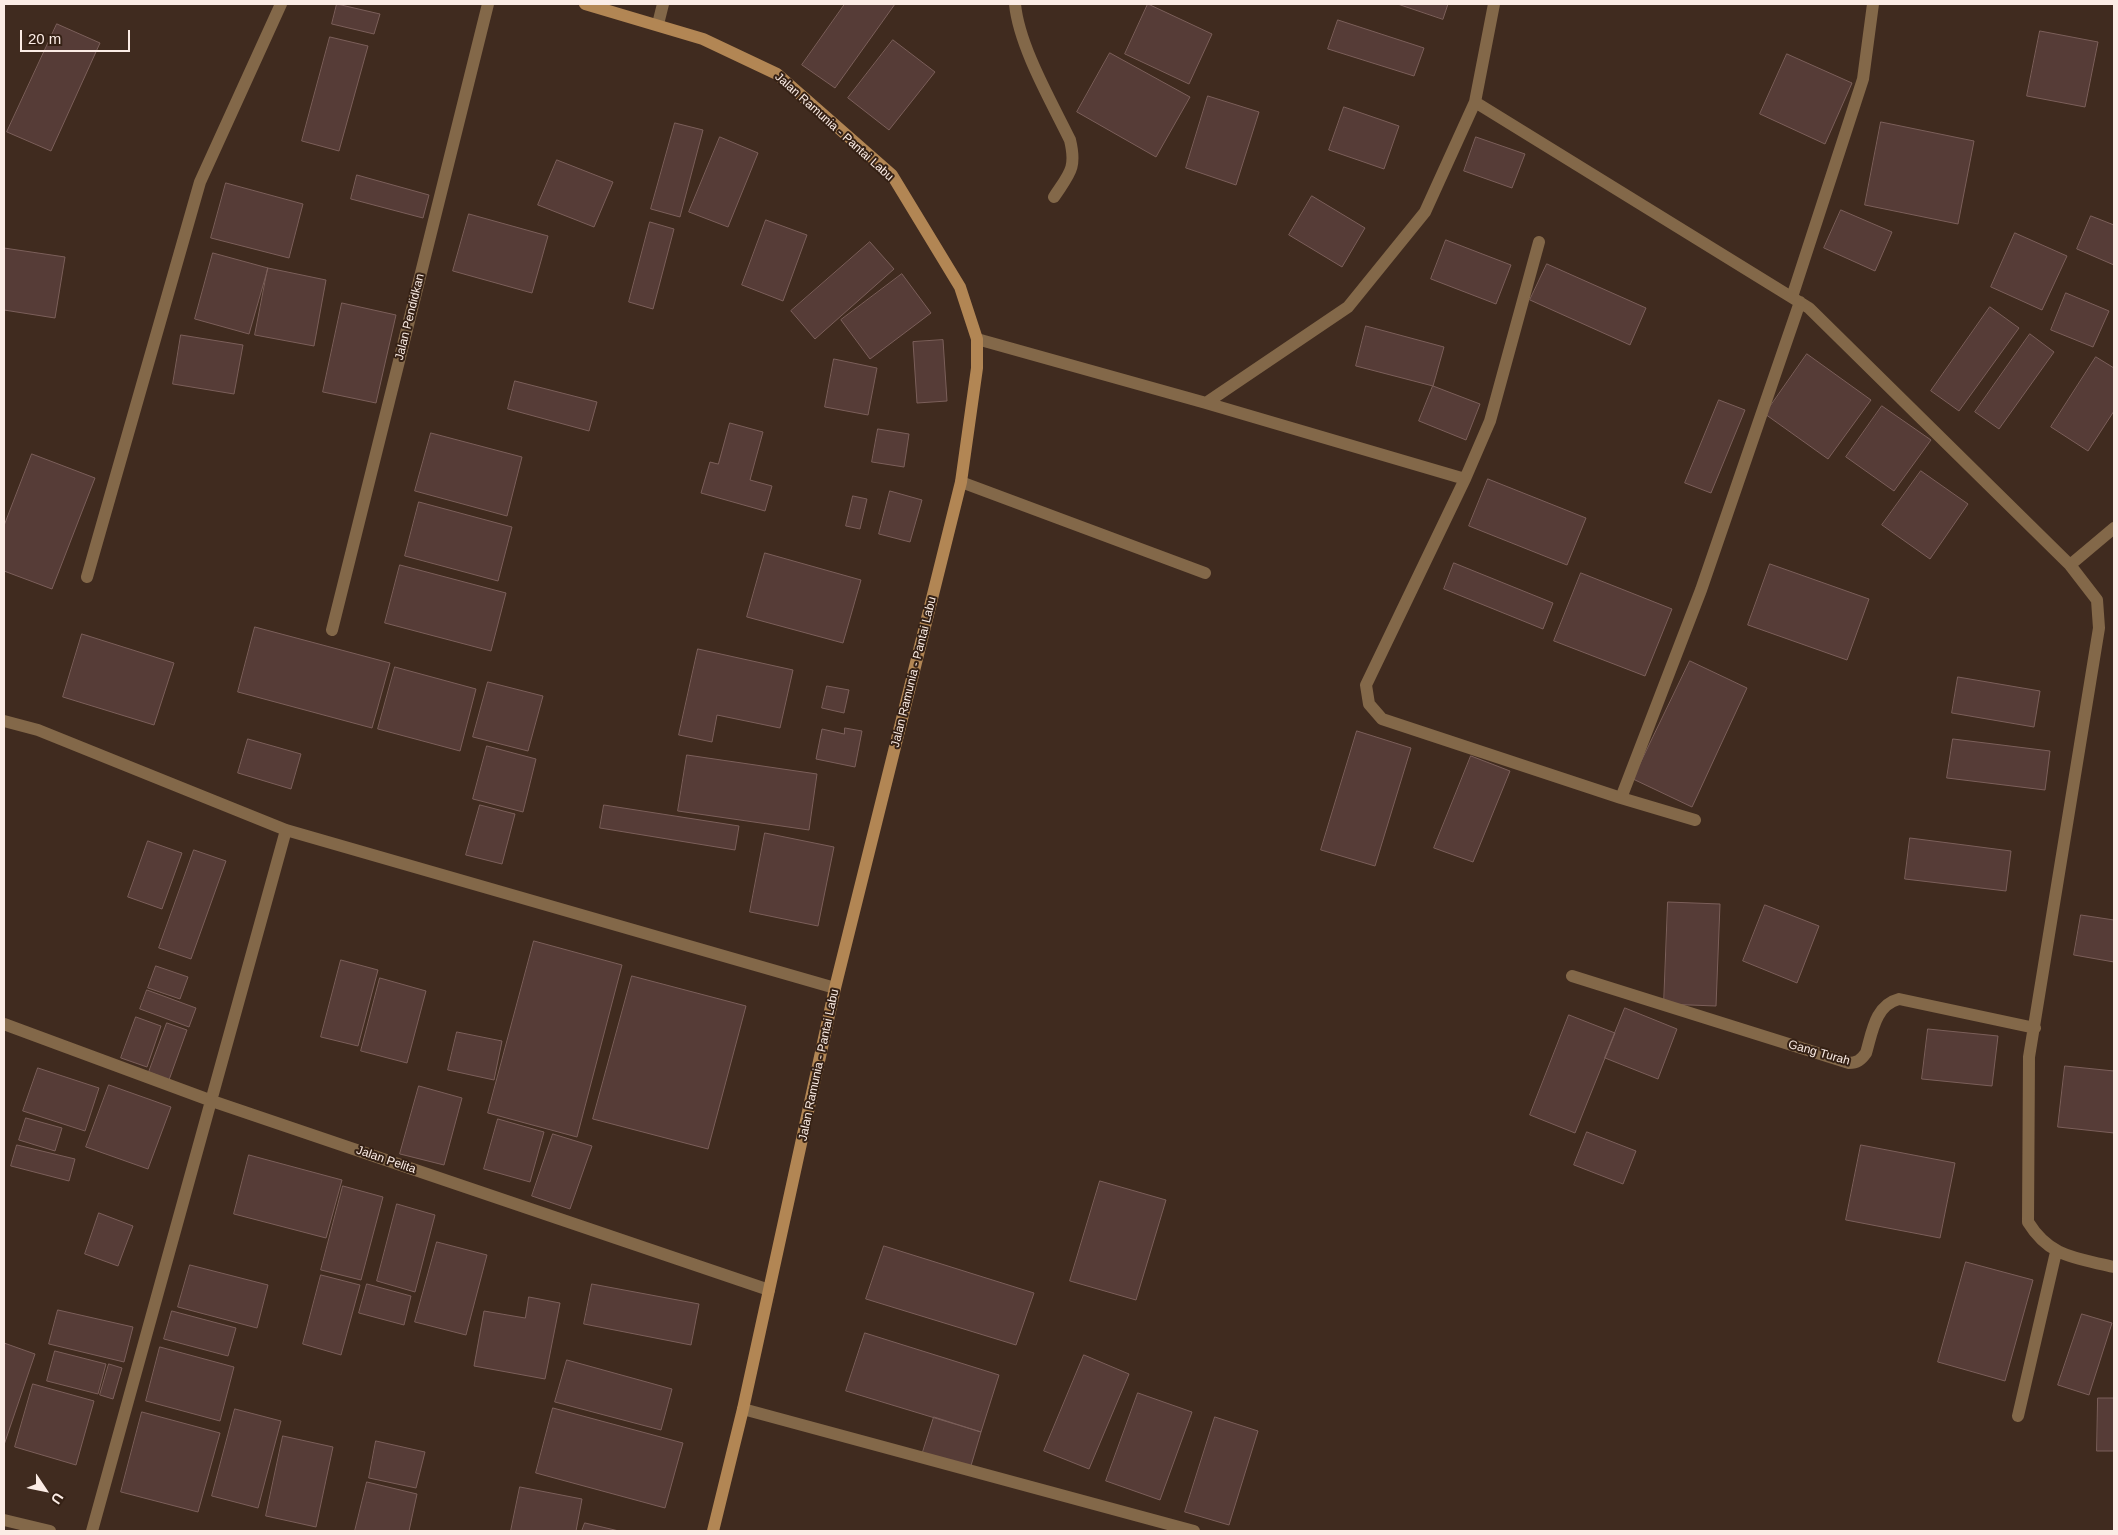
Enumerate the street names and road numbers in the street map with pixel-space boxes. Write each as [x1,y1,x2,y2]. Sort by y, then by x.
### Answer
street label: Jalan Ramunia - Pantai Labu [772,70,896,184]
street label: Jalan Pendidkan [392,272,428,362]
street label: Jalan Ramunia - Pantai Labu [888,595,940,749]
street label: Jalan Ramunia - Pantai Labu [796,988,842,1142]
street label: Gang Turah [1786,1037,1852,1069]
street label: Jalan Pelita [354,1143,418,1177]

